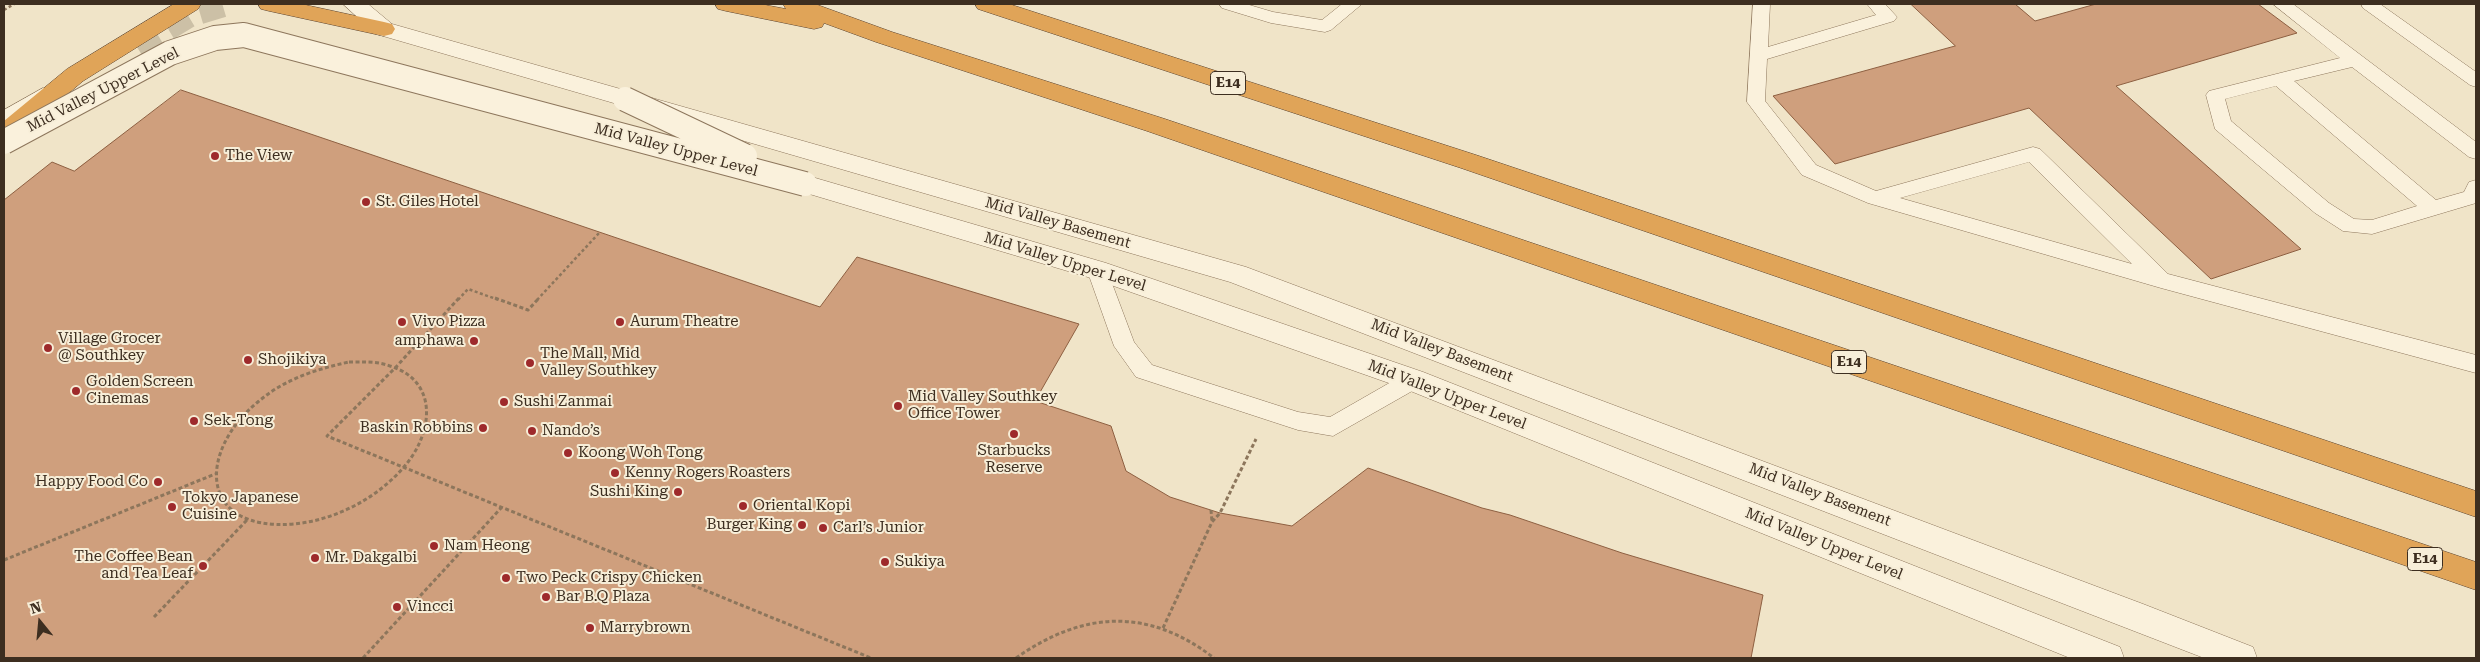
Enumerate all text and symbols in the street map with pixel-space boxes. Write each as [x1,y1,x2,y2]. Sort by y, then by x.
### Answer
street label: Mid Valley Upper Level [24,44,182,136]
road number: E14 [1210,72,1246,95]
street label: Mid Valley Upper Level [592,120,760,180]
place label: The View [225,147,293,165]
marker: The View [209,150,221,162]
place label: St. Giles Hotel [376,193,479,211]
street label: Mid Valley Basement [983,194,1133,252]
marker: St. Giles Hotel [360,196,372,208]
street label: Mid Valley Upper Level [982,229,1148,295]
place label: Vivo Pizza [412,313,485,331]
place label: Aurum Theatre [630,313,738,331]
marker: Vivo Pizza [396,316,408,328]
marker: Aurum Theatre [614,316,626,328]
street label: Mid Valley Basement [1368,316,1516,386]
place label: Village Grocer @ Southkey [58,330,161,365]
place label: amphawa [395,332,464,350]
marker: amphawa [468,335,480,347]
marker: Village Grocer @ Southkey [42,342,54,354]
place label: The Mall, Mid Valley Southkey [540,345,657,380]
place label: Shojikiya [258,351,326,369]
road number: E14 [1832,351,1866,374]
marker: Shojikiya [242,354,254,366]
street label: Mid Valley Upper Level [1365,356,1529,434]
marker: The Mall, Mid Valley Southkey [524,357,536,369]
place label: Golden Screen Cinemas [86,373,193,408]
marker: Golden Screen Cinemas [70,385,82,397]
place label: Mid Valley Southkey Office Tower [908,388,1057,423]
place label: Sushi Zanmai [514,393,612,411]
marker: Sushi Zanmai [498,396,510,408]
marker: Mid Valley Southkey Office Tower [892,400,904,412]
place label: Sek-Tong [204,412,273,430]
marker: Sek-Tong [188,415,200,427]
place label: Baskin Robbins [360,419,473,437]
marker: Baskin Robbins [477,422,489,434]
place label: Nando’s [542,422,600,440]
marker: Nando’s [526,425,538,437]
marker: Starbucks Reserve [1008,428,1020,440]
place label: Starbucks Reserve [978,442,1050,477]
place label: Koong Woh Tong [578,444,703,462]
marker: Koong Woh Tong [562,447,574,459]
street label: Mid Valley Basement [1746,460,1894,530]
place label: Kenny Rogers Roasters [625,464,790,482]
marker: Kenny Rogers Roasters [609,467,621,479]
place label: Happy Food Co [35,473,148,491]
marker: Happy Food Co [152,476,164,488]
place label: Sushi King [590,483,668,501]
marker: Sushi King [672,486,684,498]
place label: Tokyo Japanese Cuisine [182,489,298,524]
place label: Oriental Kopi [753,497,850,515]
marker: Oriental Kopi [737,500,749,512]
marker: Tokyo Japanese Cuisine [166,501,178,513]
street label: Mid Valley Upper Level [1743,504,1905,584]
place label: Burger King [707,516,792,534]
marker: Burger King [796,519,808,531]
place label: Carl’s Junior [833,519,924,537]
marker: Carl’s Junior [817,522,829,534]
place label: Nam Heong [444,537,529,555]
marker: Nam Heong [428,540,440,552]
place label: The Coffee Bean and Tea Leaf [74,548,193,583]
road number: E14 [2408,548,2442,570]
place label: Mr. Dakgalbi [325,549,417,567]
marker: Mr. Dakgalbi [309,552,321,564]
place label: Sukiya [895,553,945,571]
marker: Sukiya [879,556,891,568]
marker: The Coffee Bean and Tea Leaf [197,560,209,572]
place label: Two Peck Crispy Chicken [516,569,702,587]
marker: Two Peck Crispy Chicken [500,572,512,584]
place label: Bar B.Q Plaza [556,588,650,606]
marker: Bar B.Q Plaza [540,591,552,603]
north arrow [15,597,65,647]
text: N [28,598,43,617]
place label: Vincci [407,598,453,616]
marker: Vincci [391,601,403,613]
place label: Marrybrown [600,619,690,637]
marker: Marrybrown [584,622,596,634]

